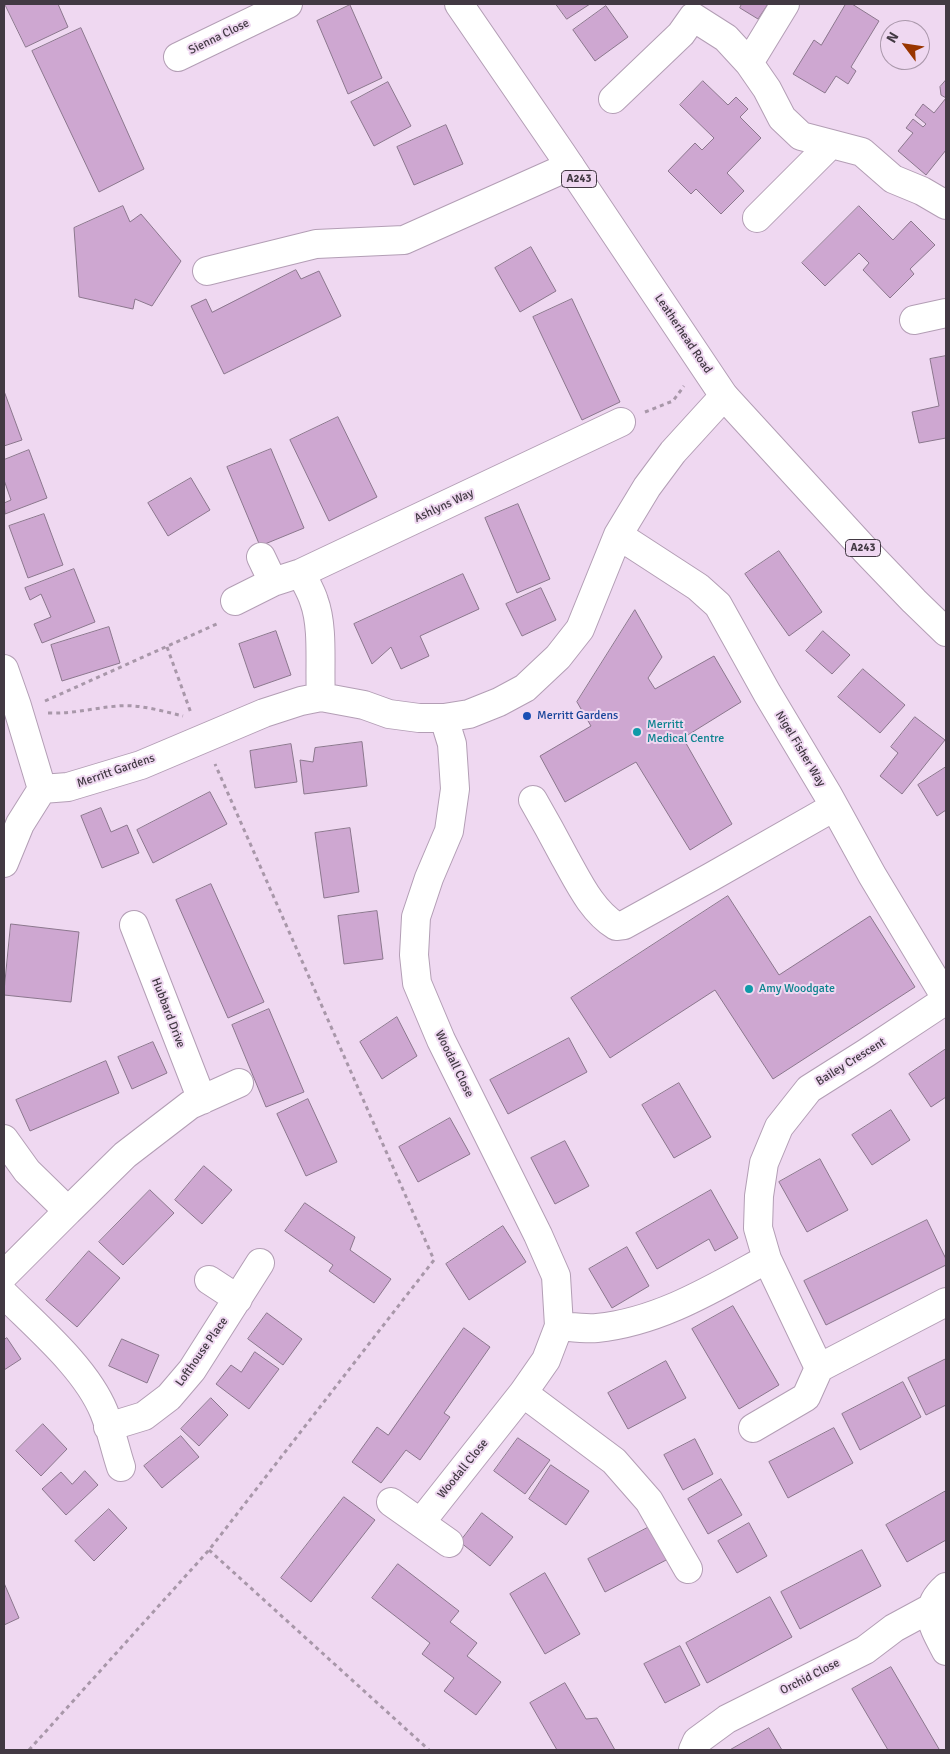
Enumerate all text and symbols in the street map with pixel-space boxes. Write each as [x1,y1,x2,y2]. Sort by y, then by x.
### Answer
street label: Sienna Close [186,16,252,58]
north arrow [880,20,930,70]
text: N [883,29,902,46]
road number: A243 [562,170,596,188]
street label: Leatherhead Road [651,292,715,376]
street label: Ashlyns Way [412,486,476,526]
road number: A243 [846,540,880,556]
place label: Merritt Gardens [537,709,618,723]
street label: Nigel Fisher Way [772,709,828,789]
marker: Merritt Gardens [521,710,533,722]
place label: Merritt Medical Centre [647,718,724,746]
marker: Merritt Medical Centre [631,726,643,738]
street label: Merritt Gardens [75,751,157,791]
street label: Hubbard Drive [148,976,188,1050]
place label: Amy Woodgate [759,982,835,996]
marker: Amy Woodgate [743,983,755,995]
street label: Woodall Close [432,1028,476,1100]
street label: Bailey Crescent [814,1035,888,1089]
street label: Lofthouse Place [173,1315,231,1389]
street label: Woodall Close [435,1436,491,1502]
street label: Orchid Close [778,1656,842,1698]

